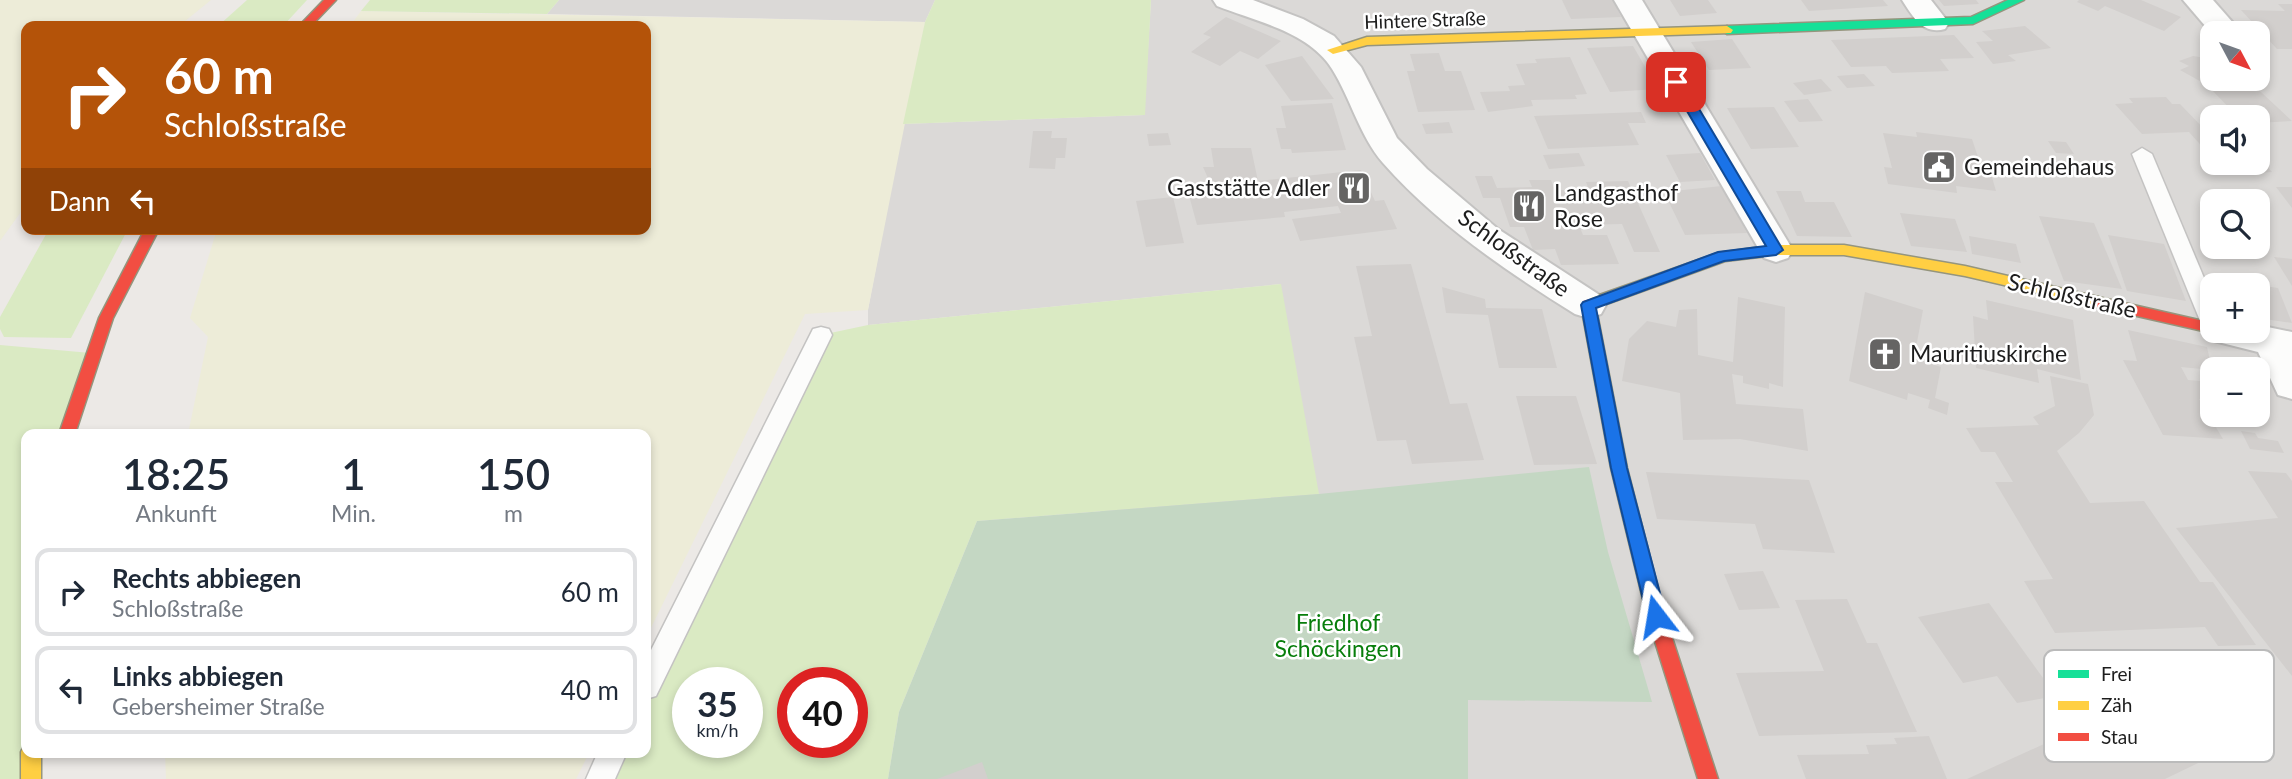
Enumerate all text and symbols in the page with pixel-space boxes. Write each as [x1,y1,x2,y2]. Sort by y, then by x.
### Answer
street label: Hintere Straße [1364,6,1486,33]
north arrow [2200,21,2270,91]
map controls [2200,21,2270,427]
text: 60 m [164,46,274,104]
icon: right [49,49,140,140]
pin [1646,52,1706,112]
icon: arrive [1657,63,1695,101]
text: Schloßstraße [164,105,347,144]
button: sound [2200,105,2270,175]
public building icon: Gemeindehaus [1920,148,1958,186]
place label: Gemeindehaus [1964,152,2114,180]
restaurant icon: Gaststätte Adler [1335,169,1373,207]
place label: Gaststätte Adler [1167,173,1331,201]
place label: Landgasthof Rose [1554,178,1678,232]
icon: left [124,182,162,220]
text: Dann [49,185,110,217]
restaurant icon: Landgasthof Rose [1510,187,1548,225]
button: search [2200,189,2270,259]
street label: Schloßstraße [1453,202,1576,302]
street label: Schloßstraße [2005,267,2139,323]
button: + [2200,273,2270,343]
church icon: Mauritiuskirche [1866,335,1904,373]
place label: Mauritiuskirche [1910,339,2067,367]
button: − [2200,357,2270,427]
text: 18:25 [122,449,230,499]
text: 1 [341,449,366,499]
text: 150 [477,449,550,499]
text: Ankunft [135,499,217,527]
text: Min. [331,499,376,527]
text: m [504,499,523,527]
text: Rechts abbiegen [112,562,301,594]
icon: right [53,573,91,611]
text: 60 m [561,576,619,608]
position arrow [1619,579,1693,653]
text: Schloßstraße [112,594,243,622]
park label: Friedhof Schöckingen [1274,608,1402,662]
legend [2044,650,2274,762]
text: Links abbiegen [112,660,284,692]
text: Frei [2101,662,2132,685]
speed limit sign: 40 [777,667,868,758]
icon: left [53,671,91,709]
text: 40 m [561,674,619,706]
text: 35 [697,682,738,724]
text: Gebersheimer Straße [112,692,325,720]
text: Zäh [2101,693,2132,716]
text: km/h [696,719,739,741]
text: Stau [2101,725,2138,748]

